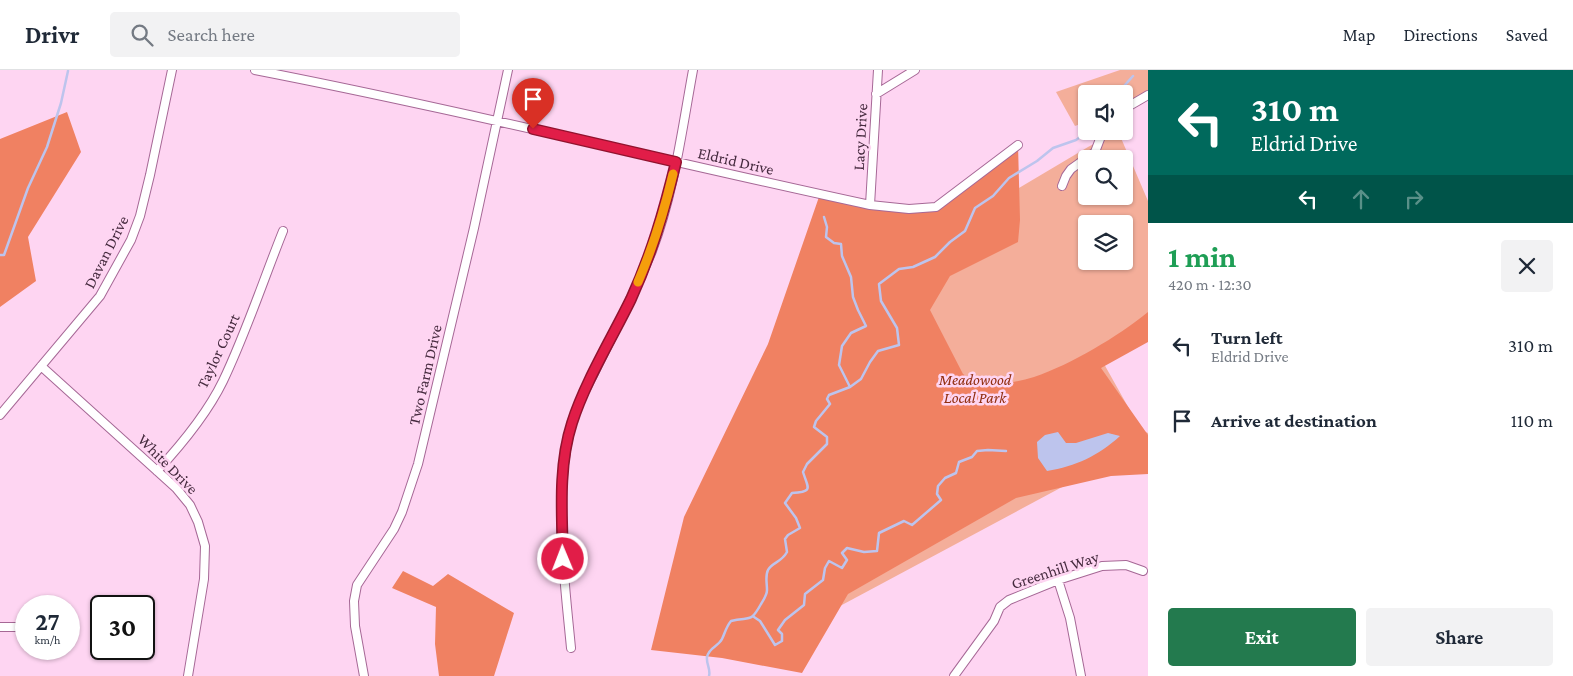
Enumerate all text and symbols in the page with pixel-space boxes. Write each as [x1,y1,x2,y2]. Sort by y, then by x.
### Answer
search box [110,12,460,57]
text: Drivr [25,21,80,48]
icon: search [128,21,156,49]
text: Search here [168,24,255,45]
text: Map [1343,25,1375,45]
text: Directions [1403,25,1478,45]
text: Saved [1506,25,1548,45]
pin [512,78,554,129]
icon: arrive [519,85,547,113]
map controls [1078,85,1133,270]
button: sound [1078,85,1133,140]
icon: left [1168,90,1233,155]
text: 310 m [1251,90,1339,129]
street label: Lacy Drive [850,103,871,171]
text: Eldrid Drive [1251,131,1357,156]
street label: Eldrid Drive [696,144,776,178]
button: search [1078,150,1133,205]
icon: left [1294,185,1322,213]
icon: ahead [1347,185,1375,213]
icon: right [1400,185,1428,213]
street label: Davan Drive [80,213,132,291]
button: layers [1078,215,1133,270]
text: 1 min [1168,240,1236,273]
button: close [1501,240,1553,292]
text: 420 m · 12:30 [1168,276,1252,293]
street label: Taylor Court [193,310,244,391]
street label: Two Farm Drive [405,323,445,427]
text: Turn left [1211,327,1283,348]
icon: left [1168,332,1196,360]
text: 310 m [1508,335,1553,356]
text: Eldrid Drive [1211,348,1288,365]
park label: Meadowood Local Park [938,371,1012,406]
icon: arrive [1168,407,1196,435]
text: Arrive at destination [1211,410,1377,431]
text: 110 m [1511,410,1553,431]
street label: White Drive [135,431,201,497]
position arrow [536,532,588,584]
street label: Greenhill Way [1009,548,1102,593]
speed limit sign: 30 [90,595,155,660]
text: 27 [35,608,60,635]
button: Exit [1168,608,1356,666]
button: Share [1366,608,1553,666]
text: km/h [35,633,60,647]

